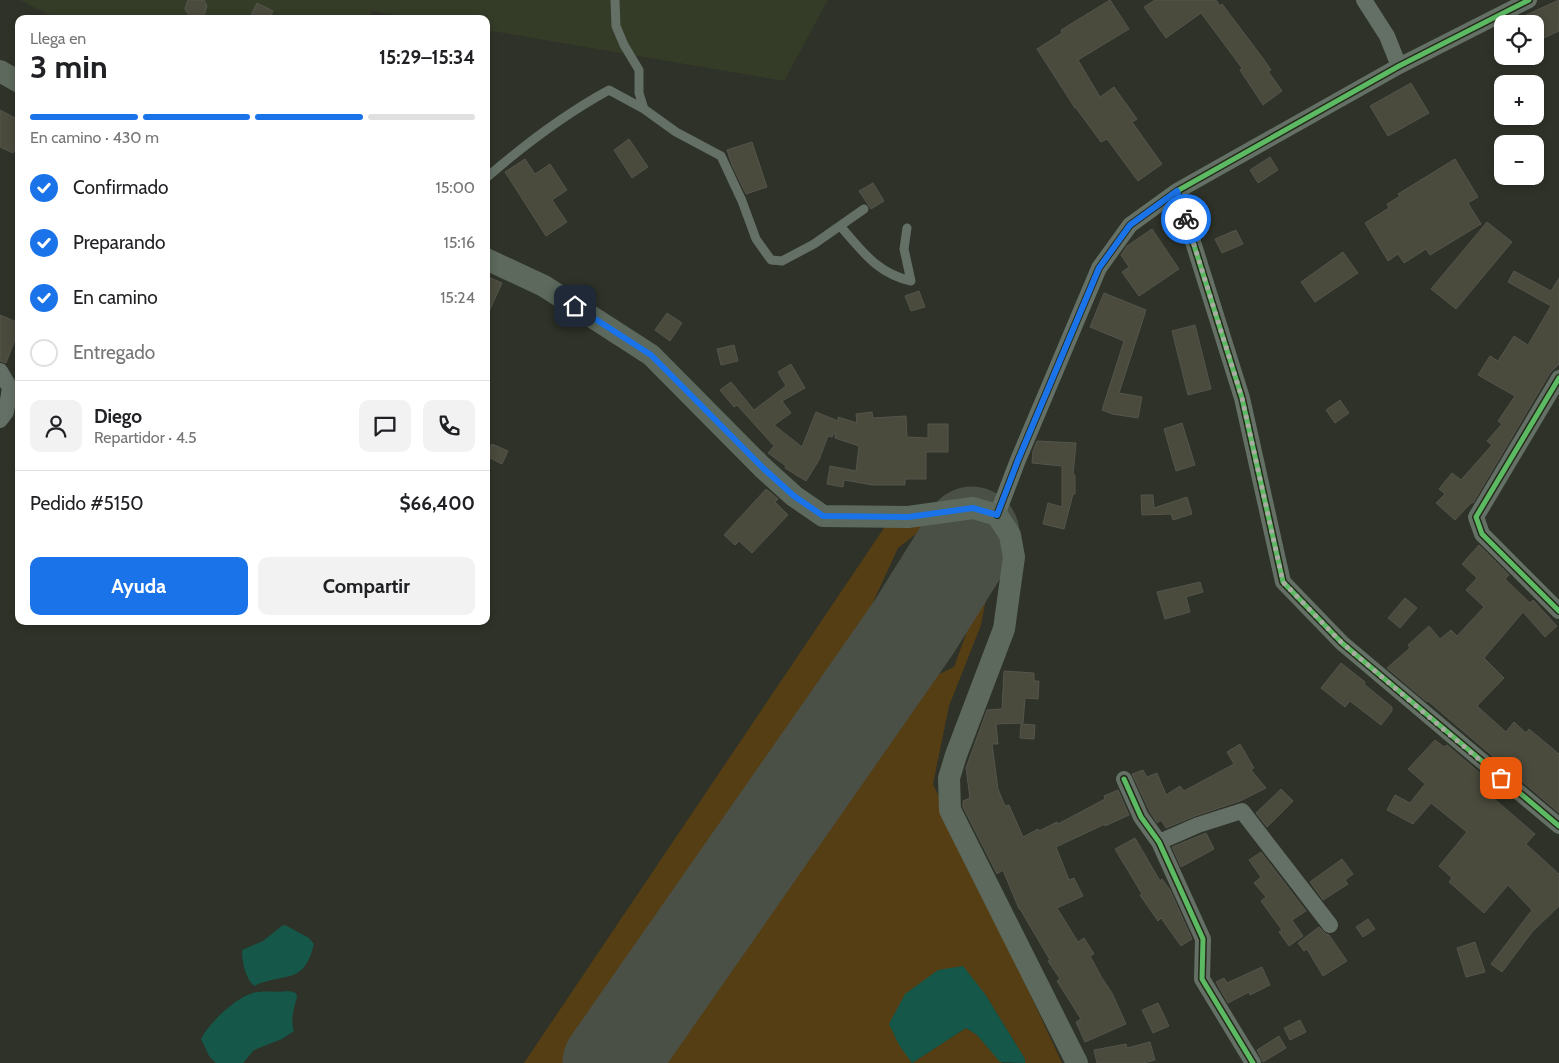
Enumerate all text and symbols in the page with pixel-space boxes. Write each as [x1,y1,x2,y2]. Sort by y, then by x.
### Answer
map controls [1494,15,1544,185]
button: locate [1494,15,1544,65]
text: Llega en [30,29,86,48]
text: 15:29–15:34 [379,46,475,69]
text: 3 min [30,47,108,86]
button: + [1494,75,1544,125]
text: En camino · 430 m [30,128,159,147]
button: − [1494,135,1544,185]
icon: check [30,174,58,202]
text: Confirmado [73,176,169,199]
text: 15:00 [435,178,475,197]
courier [1161,194,1211,244]
icon: bike [1172,205,1200,233]
icon: check [30,229,58,257]
text: Preparando [73,231,166,254]
text: 15:16 [443,233,475,252]
icon: check [30,284,58,312]
pin [554,285,596,327]
text: En camino [73,286,158,309]
text: 15:24 [440,288,475,307]
icon: home [561,292,589,320]
text: Entregado [73,341,155,364]
button: person [30,400,82,452]
button: chat [359,400,411,452]
button: phone [423,400,475,452]
text: Diego [94,405,142,428]
text: Repartidor · 4.5 [94,428,197,447]
text: Pedido #5150 [30,492,144,515]
text: $66,400 [400,492,475,515]
button: Ayuda [30,557,248,615]
button: Compartir [258,557,475,615]
pin [1480,757,1522,799]
icon: bag [1487,764,1515,792]

